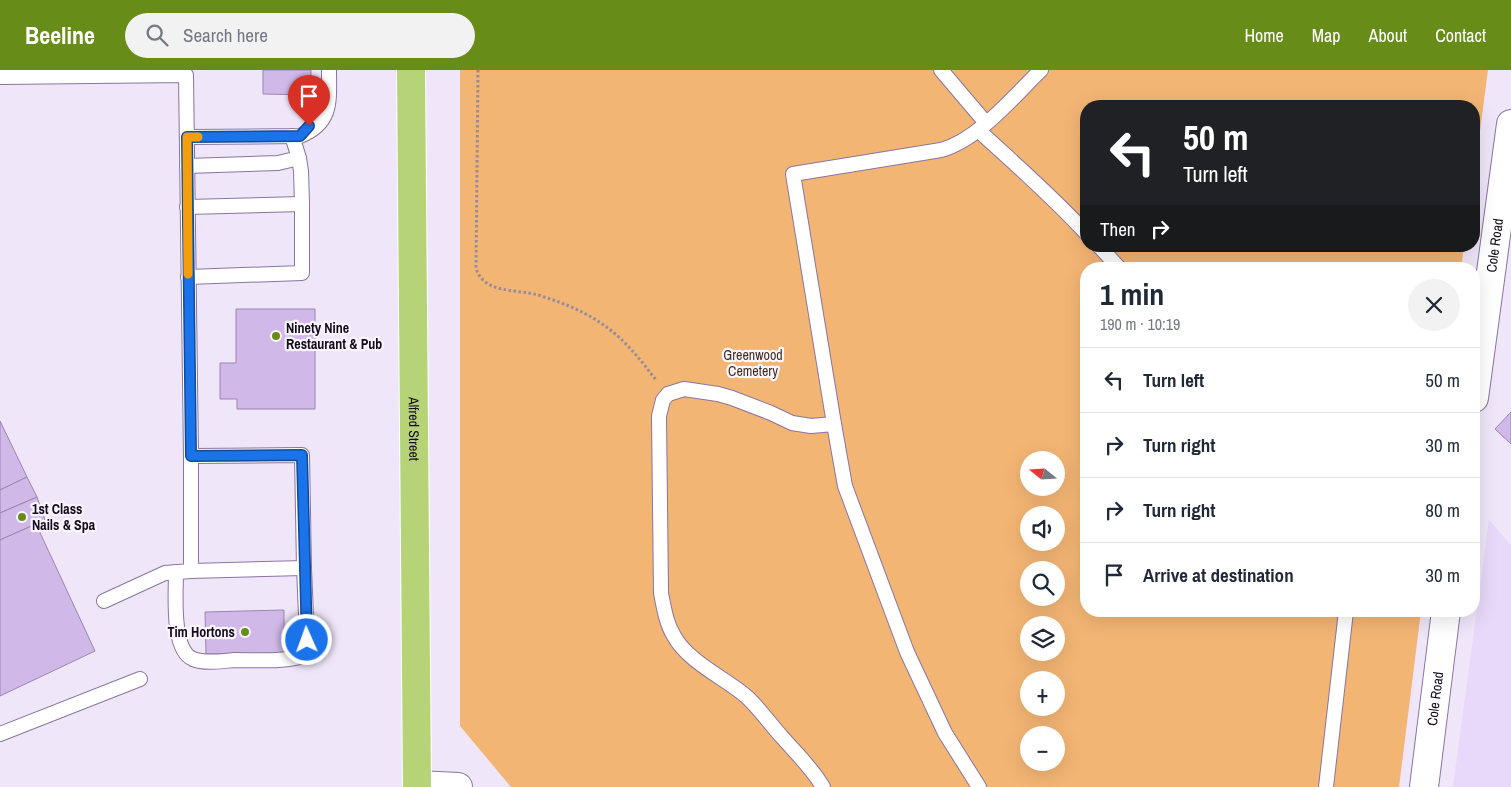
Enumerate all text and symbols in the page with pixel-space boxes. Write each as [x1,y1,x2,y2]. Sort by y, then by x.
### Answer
search box [125,13,475,58]
text: Beeline [25,19,95,51]
icon: search [143,21,171,49]
text: Search here [183,22,268,48]
text: Home [1244,23,1284,48]
text: Map [1312,23,1341,48]
text: About [1369,23,1407,48]
text: Contact [1435,23,1486,48]
pin [288,75,330,126]
icon: arrive [295,82,323,110]
text: 50 m [1183,114,1248,161]
icon: left [1100,120,1165,185]
text: Turn left [1183,159,1248,189]
icon: right [1146,215,1174,243]
text: Then [1100,216,1136,242]
street label: Cole Road [1482,217,1507,274]
text: 1 min [1100,274,1164,314]
button: close [1408,279,1460,331]
text: 190 m · 10:19 [1100,313,1180,335]
place label: Ninety Nine Restaurant & Pub [286,319,382,353]
marker: Ninety Nine Restaurant & Pub [270,330,282,342]
park label: Greenwood Cemetery [723,346,783,380]
icon: left [1100,366,1128,394]
text: Turn left [1143,367,1204,393]
text: 50 m [1425,367,1460,393]
street label: Alfred Street [405,396,423,461]
icon: right [1100,431,1128,459]
text: Turn right [1143,432,1215,458]
text: 30 m [1425,432,1460,458]
north arrow [1020,451,1065,496]
map controls [1020,451,1065,771]
icon: right [1100,496,1128,524]
text: Turn right [1143,497,1215,523]
text: 80 m [1425,497,1460,523]
place label: 1st Class Nails & Spa [32,500,96,534]
button: sound [1020,506,1065,551]
marker: 1st Class Nails & Spa [16,511,28,523]
button: search [1020,561,1065,606]
icon: arrive [1100,561,1128,589]
text: Arrive at destination [1143,562,1294,588]
text: 30 m [1425,562,1460,588]
position arrow [280,613,332,665]
button: layers [1020,616,1065,661]
place label: Tim Hortons [168,623,235,641]
marker: Tim Hortons [239,626,251,638]
button: + [1020,671,1065,716]
street label: Cole Road [1423,671,1447,727]
button: − [1020,726,1065,771]

